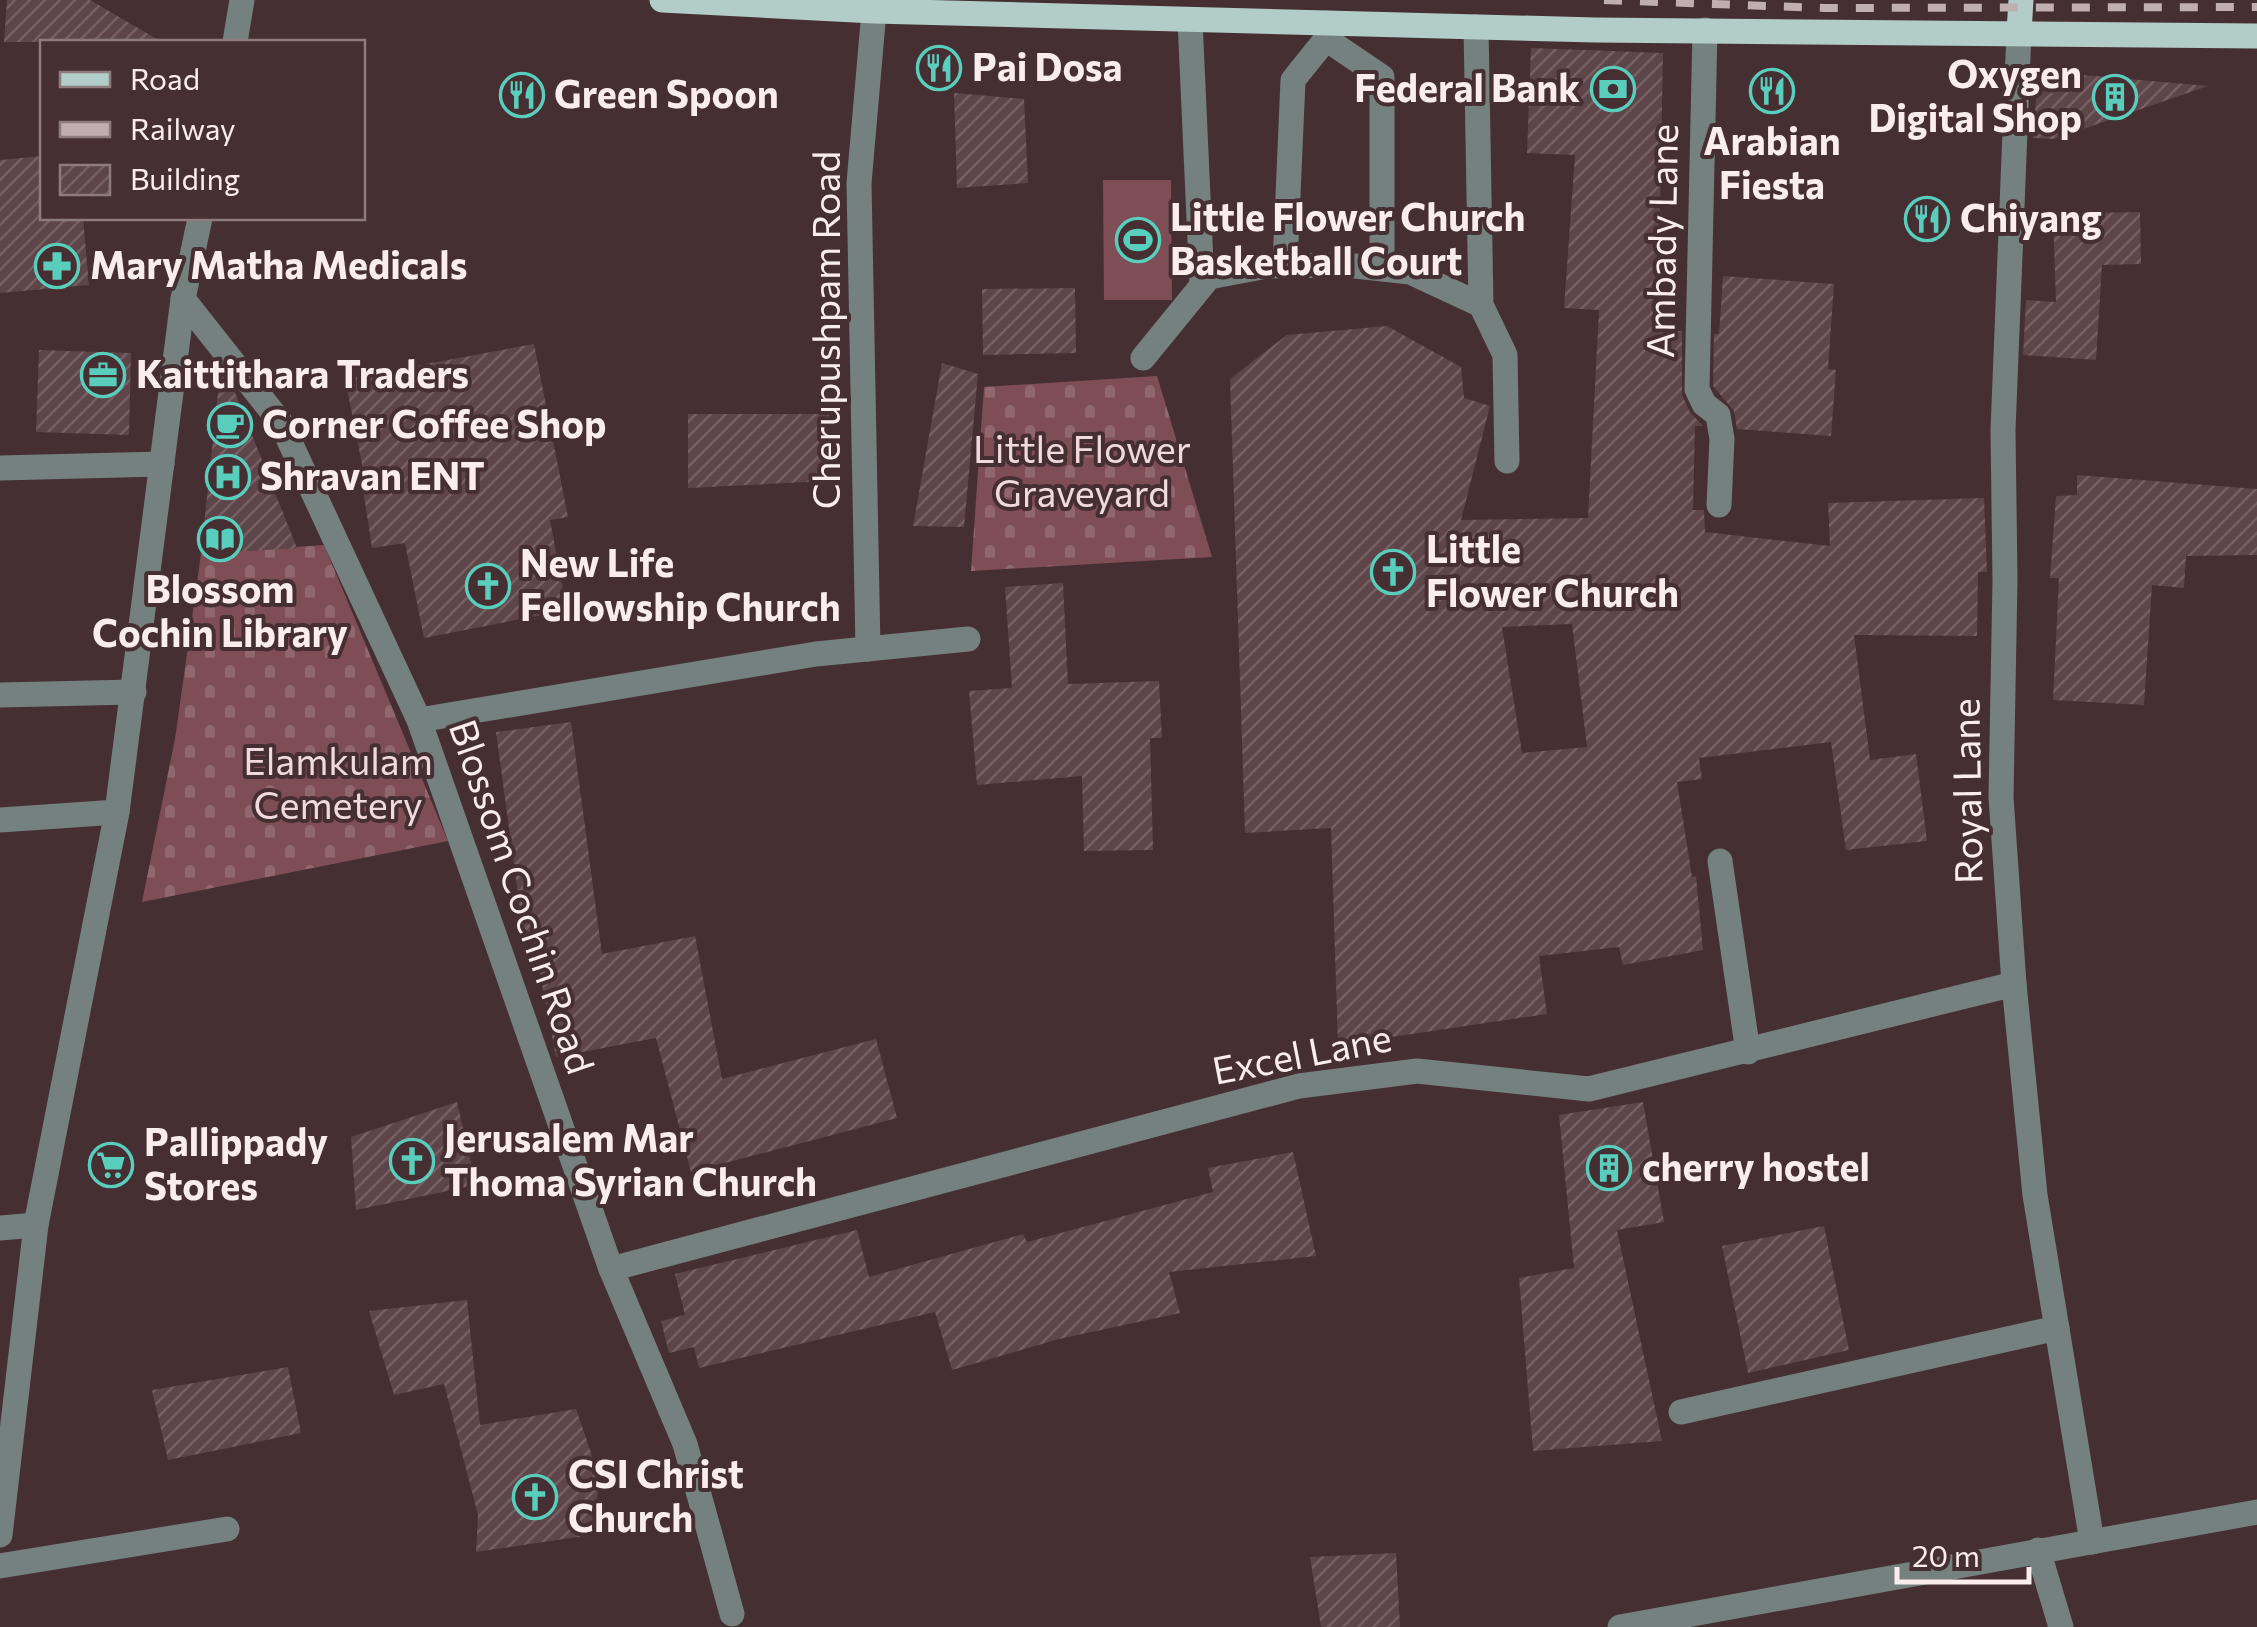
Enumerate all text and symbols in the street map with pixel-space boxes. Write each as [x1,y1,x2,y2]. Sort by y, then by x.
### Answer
legend [40,40,365,220]
place label: Pai Dosa [972,42,1122,89]
restaurant icon: Pai Dosa [916,45,962,91]
place label: Oxygen Digital Shop [1868,49,2082,140]
text: Road [130,59,200,96]
place label: Federal Bank [1354,63,1580,110]
bank icon: Federal Bank [1590,66,1636,112]
restaurant icon: Arabian Fiesta [1749,68,1795,114]
place label: Green Spoon [554,69,779,116]
restaurant icon: Green Spoon [499,72,545,118]
building icon: Oxygen Digital Shop [2092,74,2138,120]
text: Railway [130,109,236,146]
place label: Arabian Fiesta [1703,116,1841,207]
street label: Ambady Lane [1635,124,1686,358]
street label: Cherupushpam Road [801,151,848,509]
text: Building [130,159,240,196]
place label: Little Flower Church Basketball Court [1170,192,1525,283]
place label: Chiyang [1960,193,2102,240]
restaurant icon: Chiyang [1904,196,1950,242]
sports icon: Little Flower Church Basketball Court [1115,217,1161,263]
place label: Mary Matha Medicals [90,240,467,287]
pharmacy icon: Mary Matha Medicals [34,243,80,289]
place label: Kaittithara Traders [136,349,469,396]
office icon: Kaittithara Traders [80,352,126,398]
place label: Corner Coffee Shop [262,399,607,446]
cafe icon: Corner Coffee Shop [207,402,253,448]
park label: Little Flower Graveyard [973,424,1191,515]
place label: Shravan ENT [260,451,485,498]
hospital icon: Shravan ENT [205,454,251,500]
library icon: Blossom Cochin Library [197,516,243,562]
place label: Little Flower Church [1426,524,1679,615]
place label: New Life Fellowship Church [520,538,841,629]
church icon: Little Flower Church [1370,549,1416,595]
church icon: New Life Fellowship Church [465,563,511,609]
place label: Blossom Cochin Library [92,564,348,655]
street label: Royal Lane [1940,698,1991,884]
street label: Blossom Cochin Road [441,713,606,1079]
park label: Elamkulam Cemetery [243,736,433,827]
street label: Excel Lane [1208,1012,1395,1093]
place label: Jerusalem Mar Thoma Syrian Church [444,1113,817,1204]
place label: Pallippady Stores [144,1117,328,1208]
church icon: Jerusalem Mar Thoma Syrian Church [389,1138,435,1184]
supermarket icon: Pallippady Stores [88,1142,134,1188]
place label: cherry hostel [1642,1142,1870,1189]
building icon: cherry hostel [1586,1145,1632,1191]
place label: CSI Christ Church [568,1449,744,1540]
church icon: CSI Christ Church [512,1474,558,1520]
scale bar [1897,1522,2030,1584]
text: 20 m [1912,1536,1980,1573]

